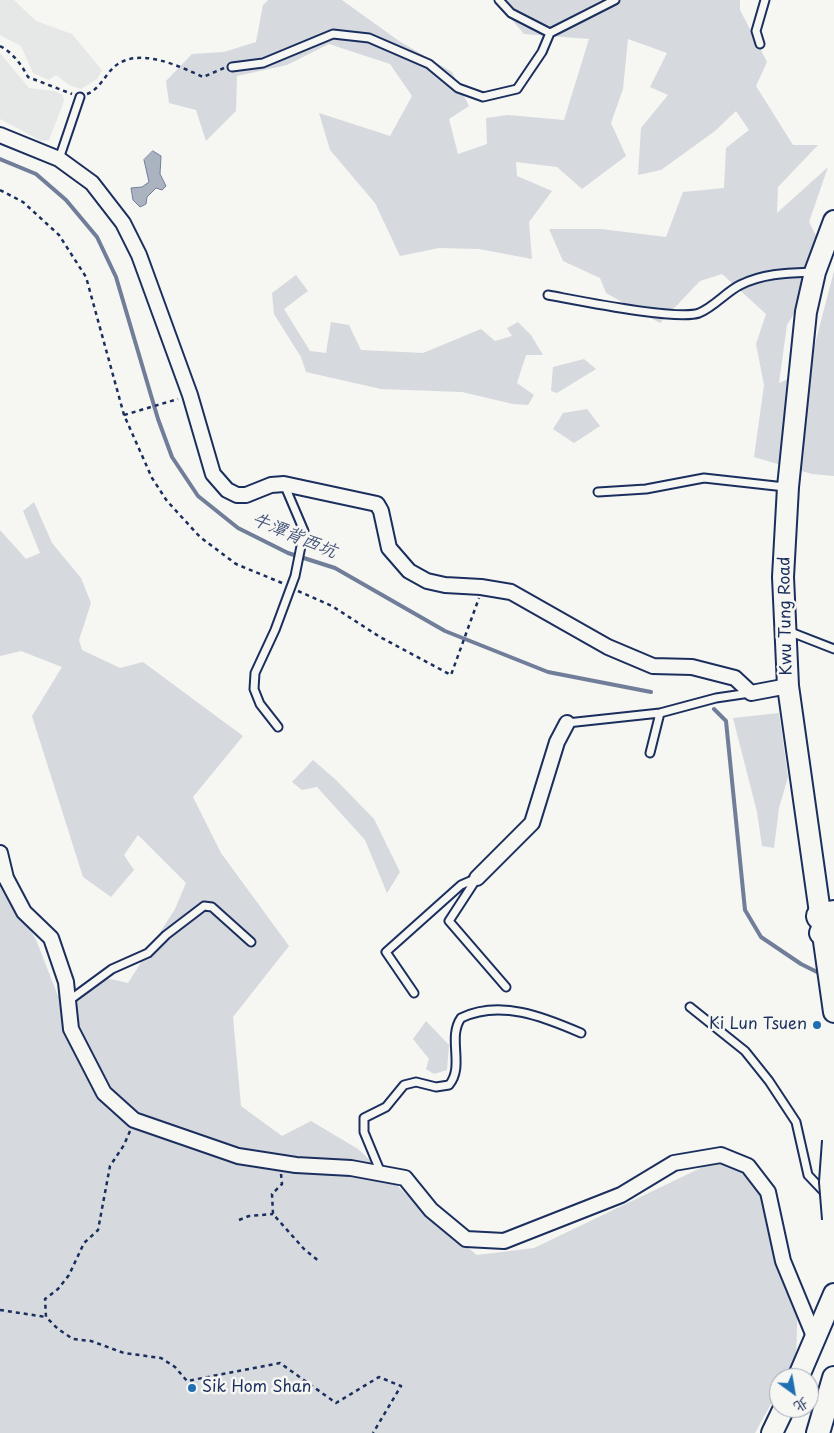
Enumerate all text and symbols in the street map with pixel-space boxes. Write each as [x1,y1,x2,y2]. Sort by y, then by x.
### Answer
water label: 牛潭背西坑 [248,508,340,564]
street label: Kwu Tung Road [775,556,797,676]
place label: Ki Lun Tsuen [709,1015,807,1035]
marker: Ki Lun Tsuen [811,1019,823,1031]
north arrow [769,1368,819,1418]
place label: Sik Hom Shan [202,1378,311,1398]
marker: Sik Hom Shan [186,1382,198,1394]
text: 北 [790,1393,813,1418]

